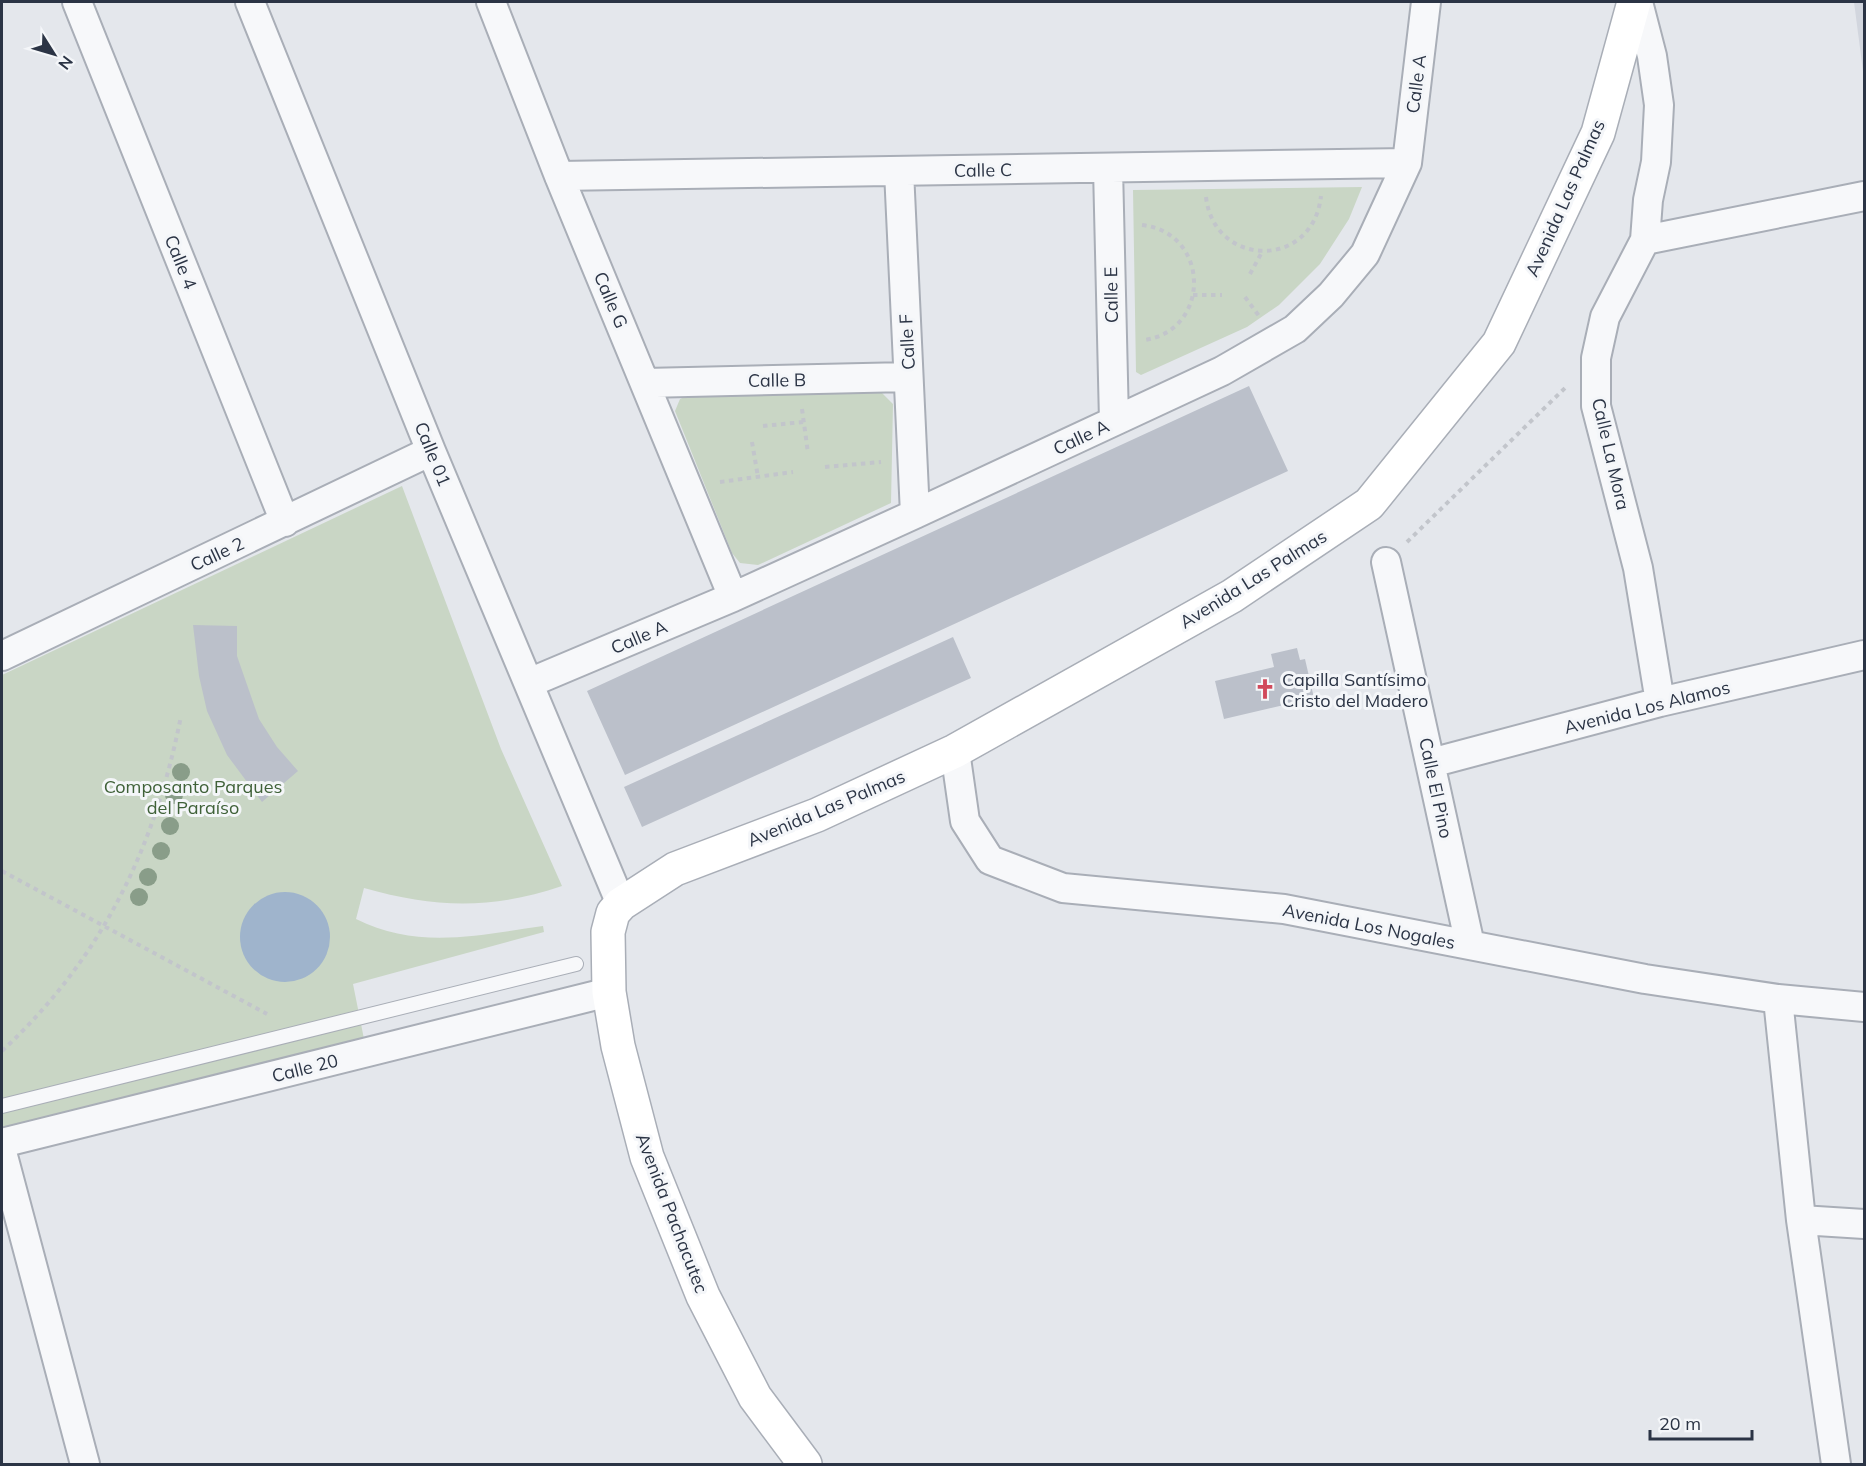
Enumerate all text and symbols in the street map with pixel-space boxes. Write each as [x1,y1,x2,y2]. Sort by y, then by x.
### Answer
north arrow [24,24,84,84]
text: N [54,52,78,74]
street label: Calle A [1401,53,1431,115]
street label: Avenida Las Palmas [1520,116,1610,280]
street label: Calle C [954,158,1012,182]
street label: Calle 4 [160,231,202,293]
street label: Calle E [1099,267,1123,323]
street label: Calle G [589,268,633,332]
street label: Calle F [894,313,920,371]
street label: Calle B [748,368,806,392]
street label: Calle La Mora [1587,396,1635,512]
street label: Calle A [1049,414,1113,460]
street label: Calle 01 [410,418,456,490]
street label: Avenida Las Palmas [1175,524,1331,634]
street label: Calle 2 [186,532,248,576]
street label: Calle A [607,615,671,659]
place label: Capilla Santísimo Cristo del Madero [1282,668,1428,712]
street label: Avenida Los Alamos [1562,675,1732,739]
church icon: Capilla Santísimo Cristo del Madero [1253,677,1277,701]
street label: Calle El Pino [1414,736,1458,840]
street label: Avenida Las Palmas [744,764,908,852]
park label: Composanto Parques del Paraíso [104,775,282,819]
street label: Avenida Los Nogales [1281,898,1457,954]
street label: Calle 20 [269,1049,341,1087]
street label: Avenida Pachacutec [631,1130,713,1296]
scale bar [1650,1403,1752,1441]
text: 20 m [1659,1412,1701,1435]

